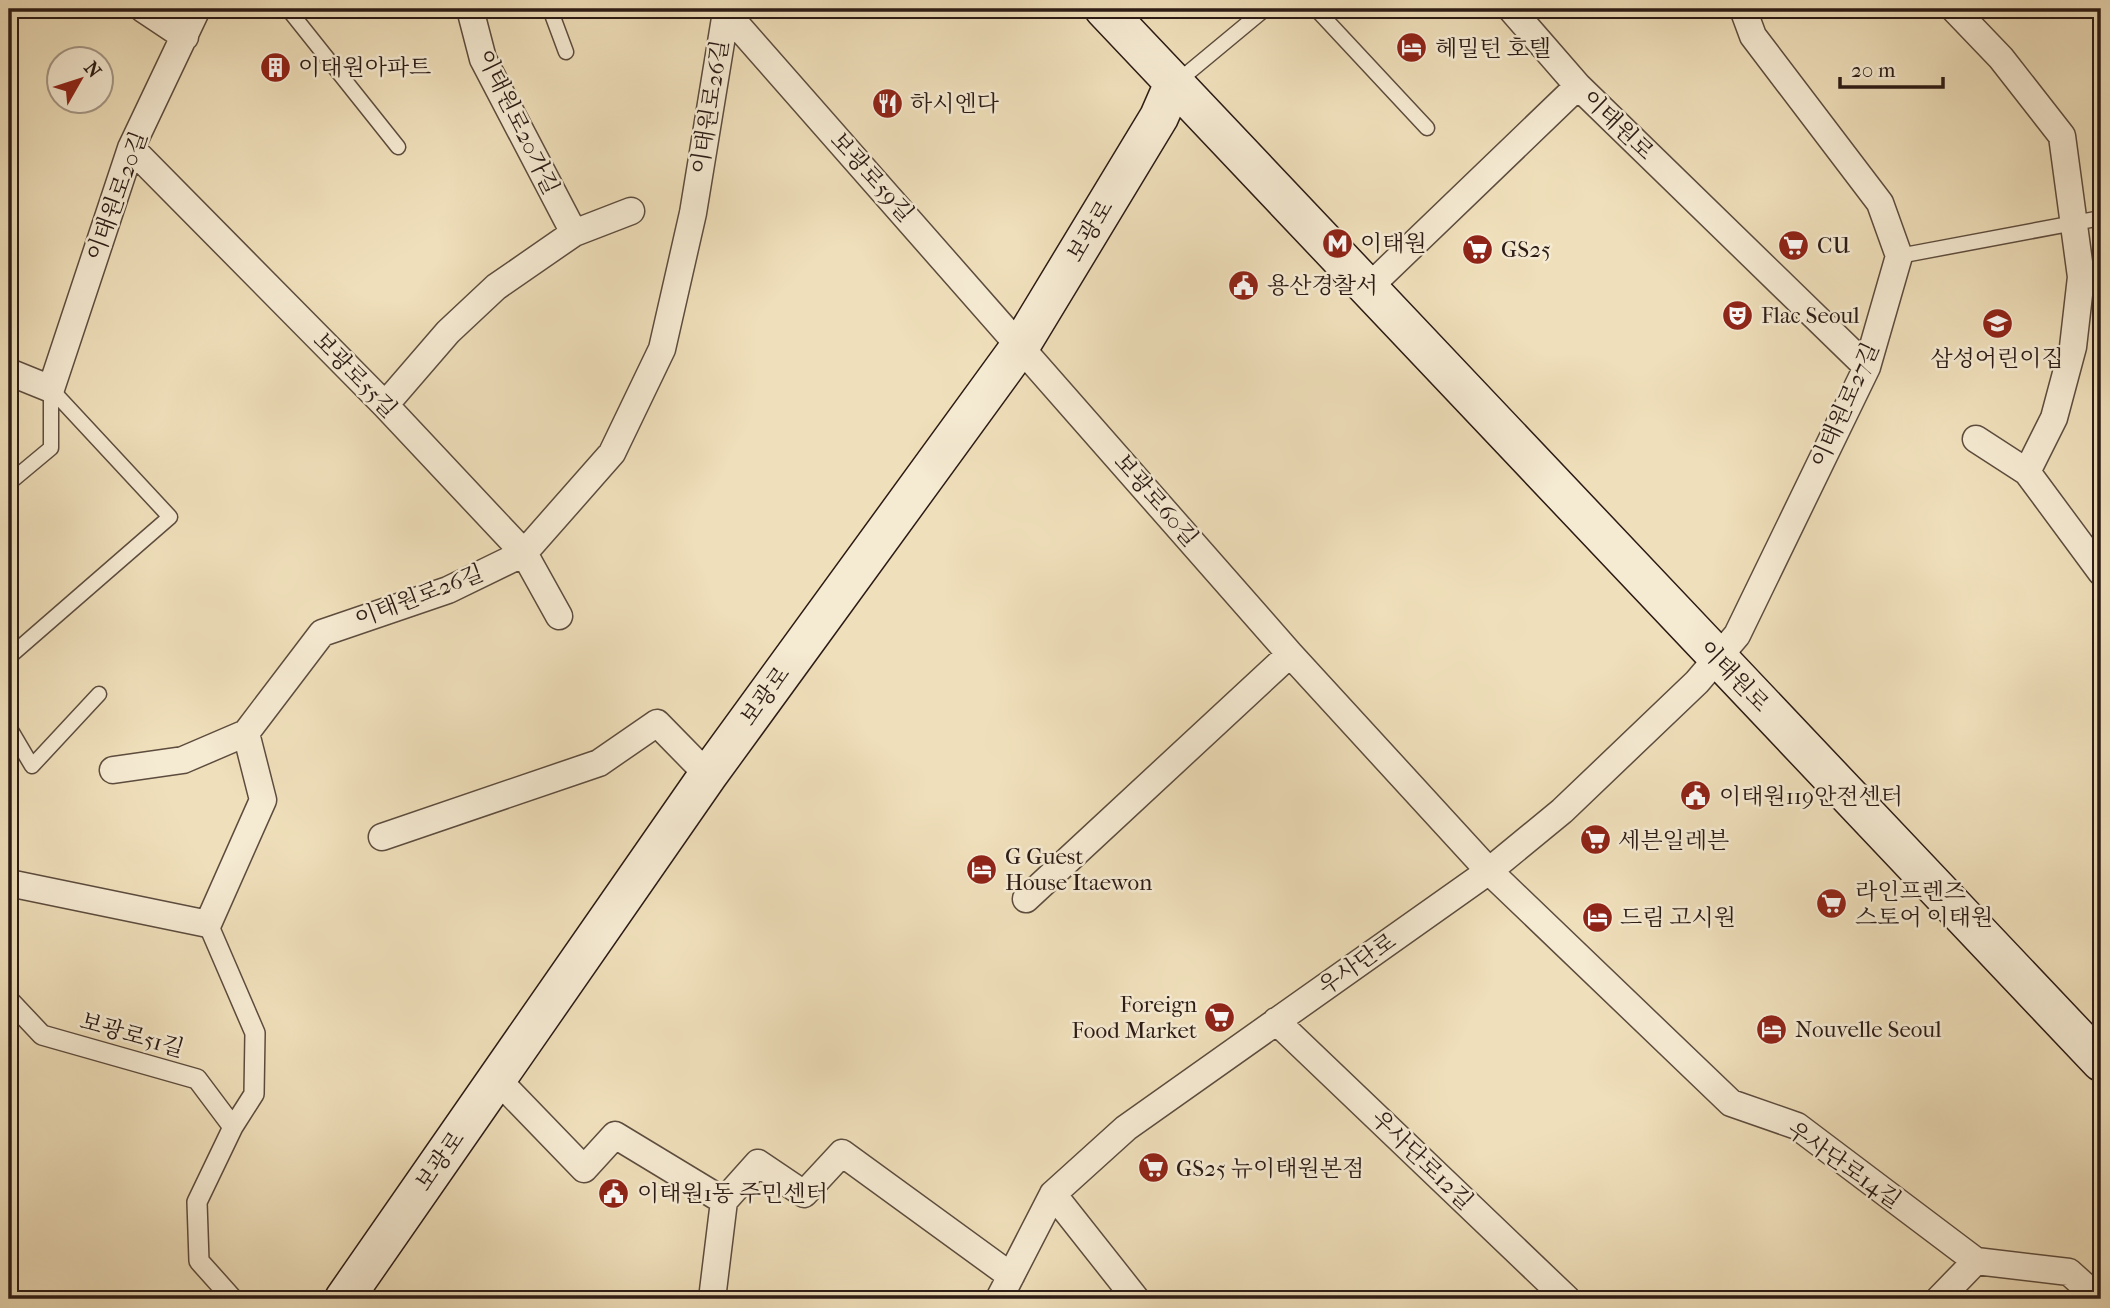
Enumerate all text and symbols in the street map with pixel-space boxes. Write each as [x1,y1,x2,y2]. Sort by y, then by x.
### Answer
hotel icon: 헤밀턴 호텔 [1395,31,1429,65]
place label: 헤밀턴 호텔 [1435,35,1551,62]
street label: 이태원로26길 [686,38,734,176]
street label: 이태원로20가길 [471,45,565,199]
north arrow [46,46,116,116]
scale bar [1840,46,1944,90]
building icon: 이태원아파트 [258,50,292,84]
place label: 이태원아파트 [298,54,431,81]
text: N [79,57,106,83]
text: 20 m [1851,58,1896,82]
street label: 이태원로 [1577,84,1659,166]
restaurant icon: 하시엔다 [870,86,904,120]
place label: 하시엔다 [910,90,1000,117]
street label: 보광로59길 [825,127,919,227]
street label: 이태원로20길 [81,128,153,264]
street label: 보광로 [1061,195,1119,267]
metro station icon: 이태원 [1320,226,1354,260]
supermarket icon: CU [1777,228,1811,262]
place label: 이태원 [1360,230,1427,257]
supermarket icon: GS25 [1461,232,1495,266]
place label: CU [1817,232,1850,259]
place label: GS25 [1501,236,1551,263]
public building icon: 용산경찰서 [1227,268,1261,302]
place label: 용산경찰서 [1267,272,1378,299]
theatre icon: Flac Seoul [1721,298,1755,332]
place label: Flac Seoul [1761,302,1860,329]
school or university icon: 삼성어린이집 [1980,307,2014,341]
street label: 보광로55길 [308,327,402,423]
street label: 이태원로27길 [1805,338,1885,472]
place label: 삼성어린이집 [1930,345,2064,372]
street label: 보광로60길 [1108,448,1204,552]
street label: 이태원로26길 [351,559,487,633]
street label: 이태원로 [1693,635,1775,717]
street label: 보광로 [734,661,796,731]
public building icon: 이태원119안전센터 [1679,779,1713,813]
place label: 이태원119안전센터 [1719,783,1903,810]
supermarket icon: 세븐일레븐 [1578,823,1612,857]
place label: 세븐일레븐 [1618,827,1729,854]
place label: G Guest House Itaewon [1005,843,1153,896]
hotel icon: G Guest House Itaewon [965,852,999,886]
place label: 라인프렌즈 스토어 이태원 [1855,878,1993,931]
supermarket icon: 라인프렌즈 스토어 이태원 [1815,887,1849,921]
hotel icon: 드림 고시원 [1580,900,1614,934]
place label: 드림 고시원 [1620,904,1736,931]
street label: 우사단로 [1313,927,1401,1001]
place label: Foreign Food Market [1072,991,1198,1044]
supermarket icon: Foreign Food Market [1203,1000,1237,1034]
street label: 보광로51길 [77,1007,187,1063]
hotel icon: Nouvelle Seoul [1755,1012,1789,1046]
place label: Nouvelle Seoul [1795,1016,1942,1043]
street label: 우사단로12길 [1365,1105,1479,1215]
street label: 우사단로14길 [1782,1116,1906,1214]
street label: 보광로 [410,1126,470,1196]
supermarket icon: GS25 뉴이태원본점 [1136,1151,1170,1185]
place label: GS25 뉴이태원본점 [1176,1155,1364,1182]
public building icon: 이태원1동 주민센터 [597,1176,631,1210]
place label: 이태원1동 주민센터 [637,1180,828,1207]

